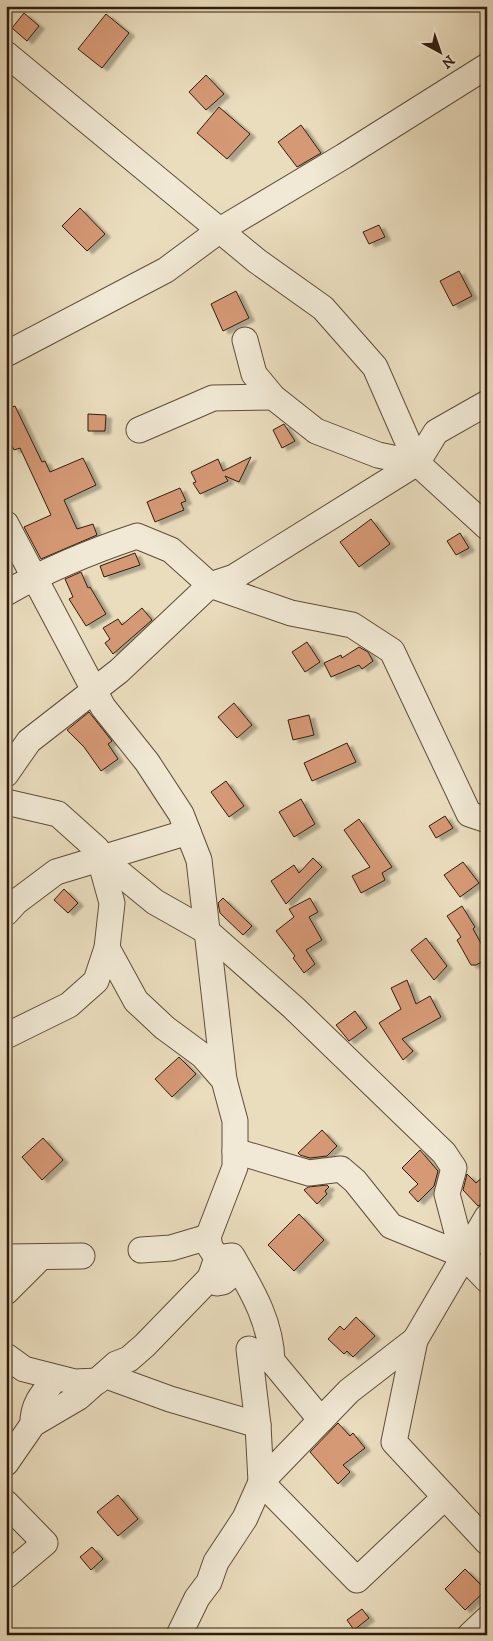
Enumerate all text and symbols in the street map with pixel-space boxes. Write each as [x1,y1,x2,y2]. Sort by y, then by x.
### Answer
north arrow [416,28,466,78]
text: N [437,51,458,72]

